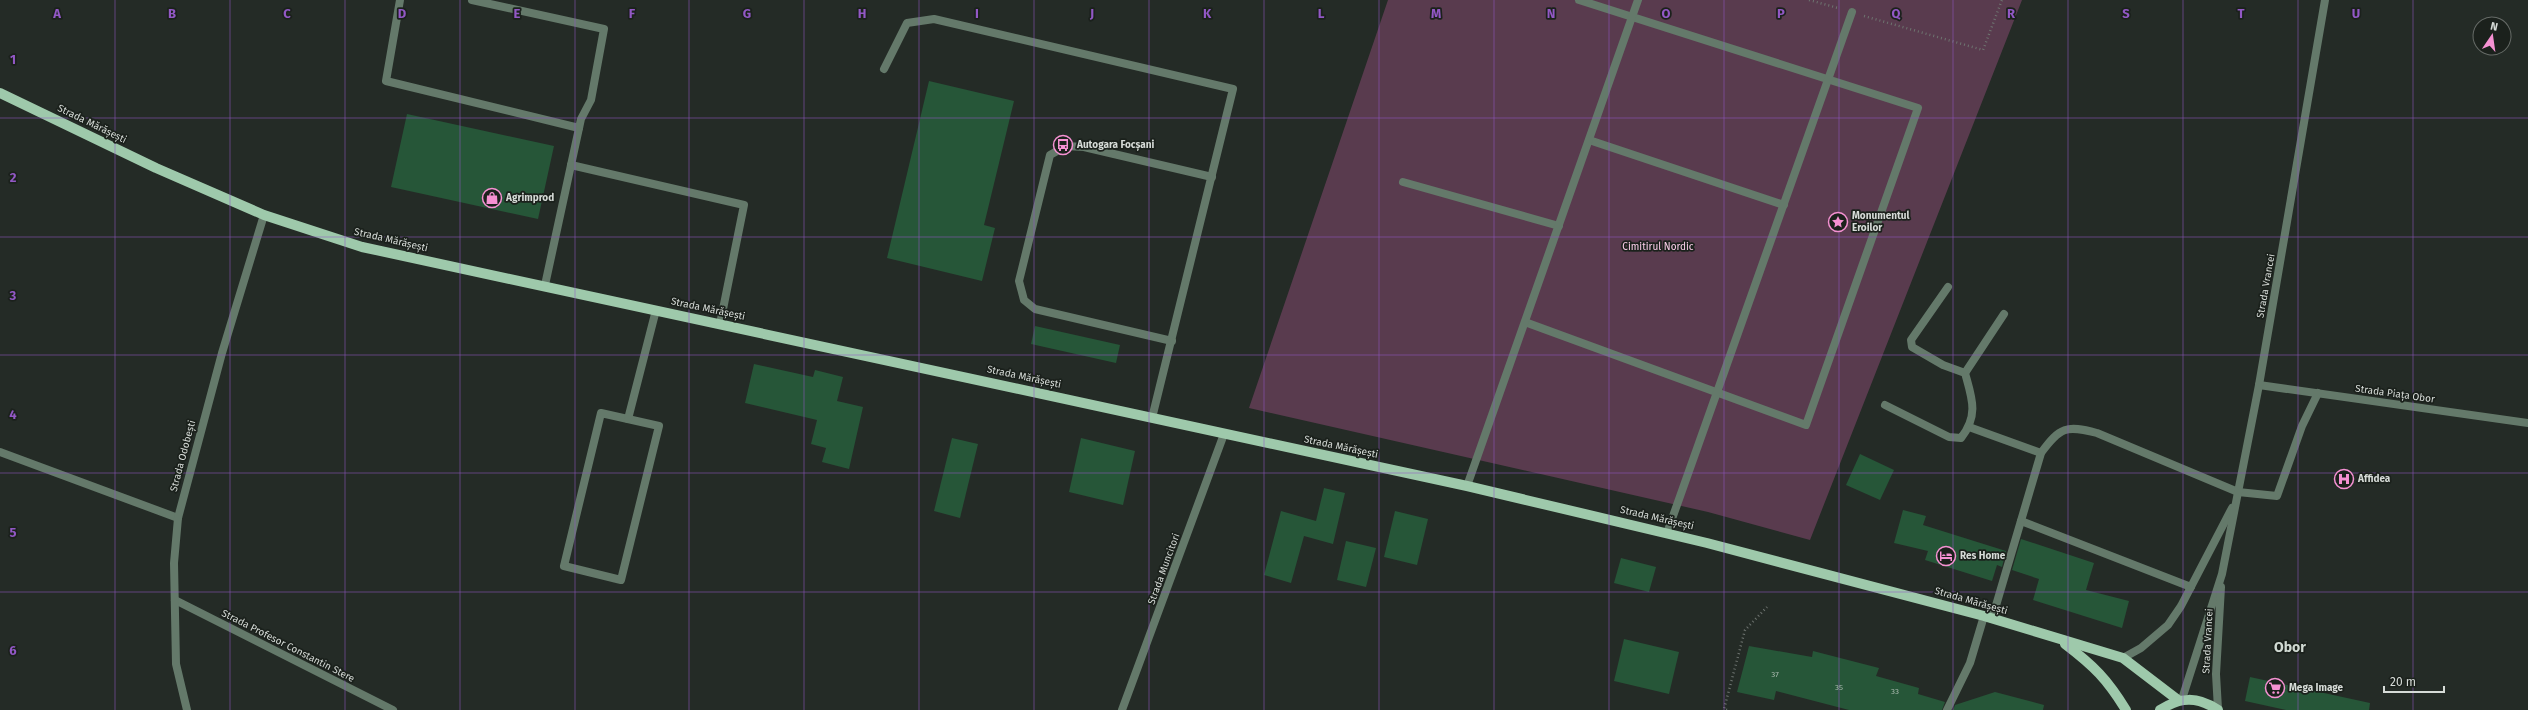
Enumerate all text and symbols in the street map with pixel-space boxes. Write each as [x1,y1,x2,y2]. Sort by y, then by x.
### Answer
text: A [52,6,61,21]
text: B [168,6,176,21]
text: C [283,6,291,21]
text: D [398,6,407,21]
text: E [514,6,521,21]
text: F [629,6,636,21]
text: G [743,6,751,21]
text: H [858,6,866,21]
text: I [975,6,979,21]
text: J [1089,6,1094,21]
text: K [1203,6,1212,21]
text: L [1318,6,1325,21]
text: M [1431,6,1441,21]
text: N [1547,6,1555,21]
text: O [1662,6,1671,21]
text: P [1777,6,1785,21]
text: Q [1892,6,1902,21]
text: R [2007,6,2016,21]
text: S [2122,6,2130,21]
text: T [2237,6,2245,21]
text: U [2352,6,2360,21]
north arrow [2472,16,2512,56]
text: N [2489,20,2499,34]
text: 1 [10,52,16,67]
street label: Strada Mărășești [55,102,129,146]
bus stop icon: Autogara Focșani [1052,134,1074,156]
place label: Autogara Focșani [1076,139,1155,151]
text: 2 [10,170,17,185]
shop icon: Agrimprod [481,187,503,209]
place label: Agrimprod [505,192,554,204]
place label: Monumentul Eroilor [1852,210,1910,234]
place icon: Monumentul Eroilor [1827,211,1849,233]
street label: Strada Mărășești [353,226,429,254]
park label: Cimitirul Nordic [1622,241,1694,253]
street label: Strada Vrancei [2254,253,2278,319]
text: 3 [9,288,17,303]
street label: Strada Mărășești [670,295,746,323]
street label: Strada Mărășești [986,363,1062,391]
street label: Strada Piața Obor [2354,382,2436,406]
text: 4 [9,407,17,422]
street label: Strada Odobești [168,419,198,493]
street label: Strada Mărășești [1303,433,1379,461]
hospital icon: Affidea [2333,468,2355,490]
place label: Affidea [2357,473,2391,485]
street label: Strada Mărășești [1619,504,1695,532]
text: 5 [10,525,17,540]
street label: Strada Muncitori [1146,531,1183,606]
hotel icon: Res Home [1935,545,1957,567]
place label: Res Home [1960,550,2006,562]
street label: Strada Mărășești [1933,585,2009,617]
street label: Strada Profesor Constantin Stere [219,607,357,685]
street label: Strada Vrancei [2200,608,2216,674]
district label: Obor [2274,639,2306,656]
text: 6 [9,643,17,658]
scale bar [2384,668,2444,694]
house number: 37 [1771,670,1779,679]
text: 20 m [2390,675,2416,689]
supermarket icon: Mega Image [2264,677,2286,699]
place label: Mega Image [2289,682,2344,694]
house number: 35 [1835,683,1843,692]
house number: 33 [1891,687,1899,696]

